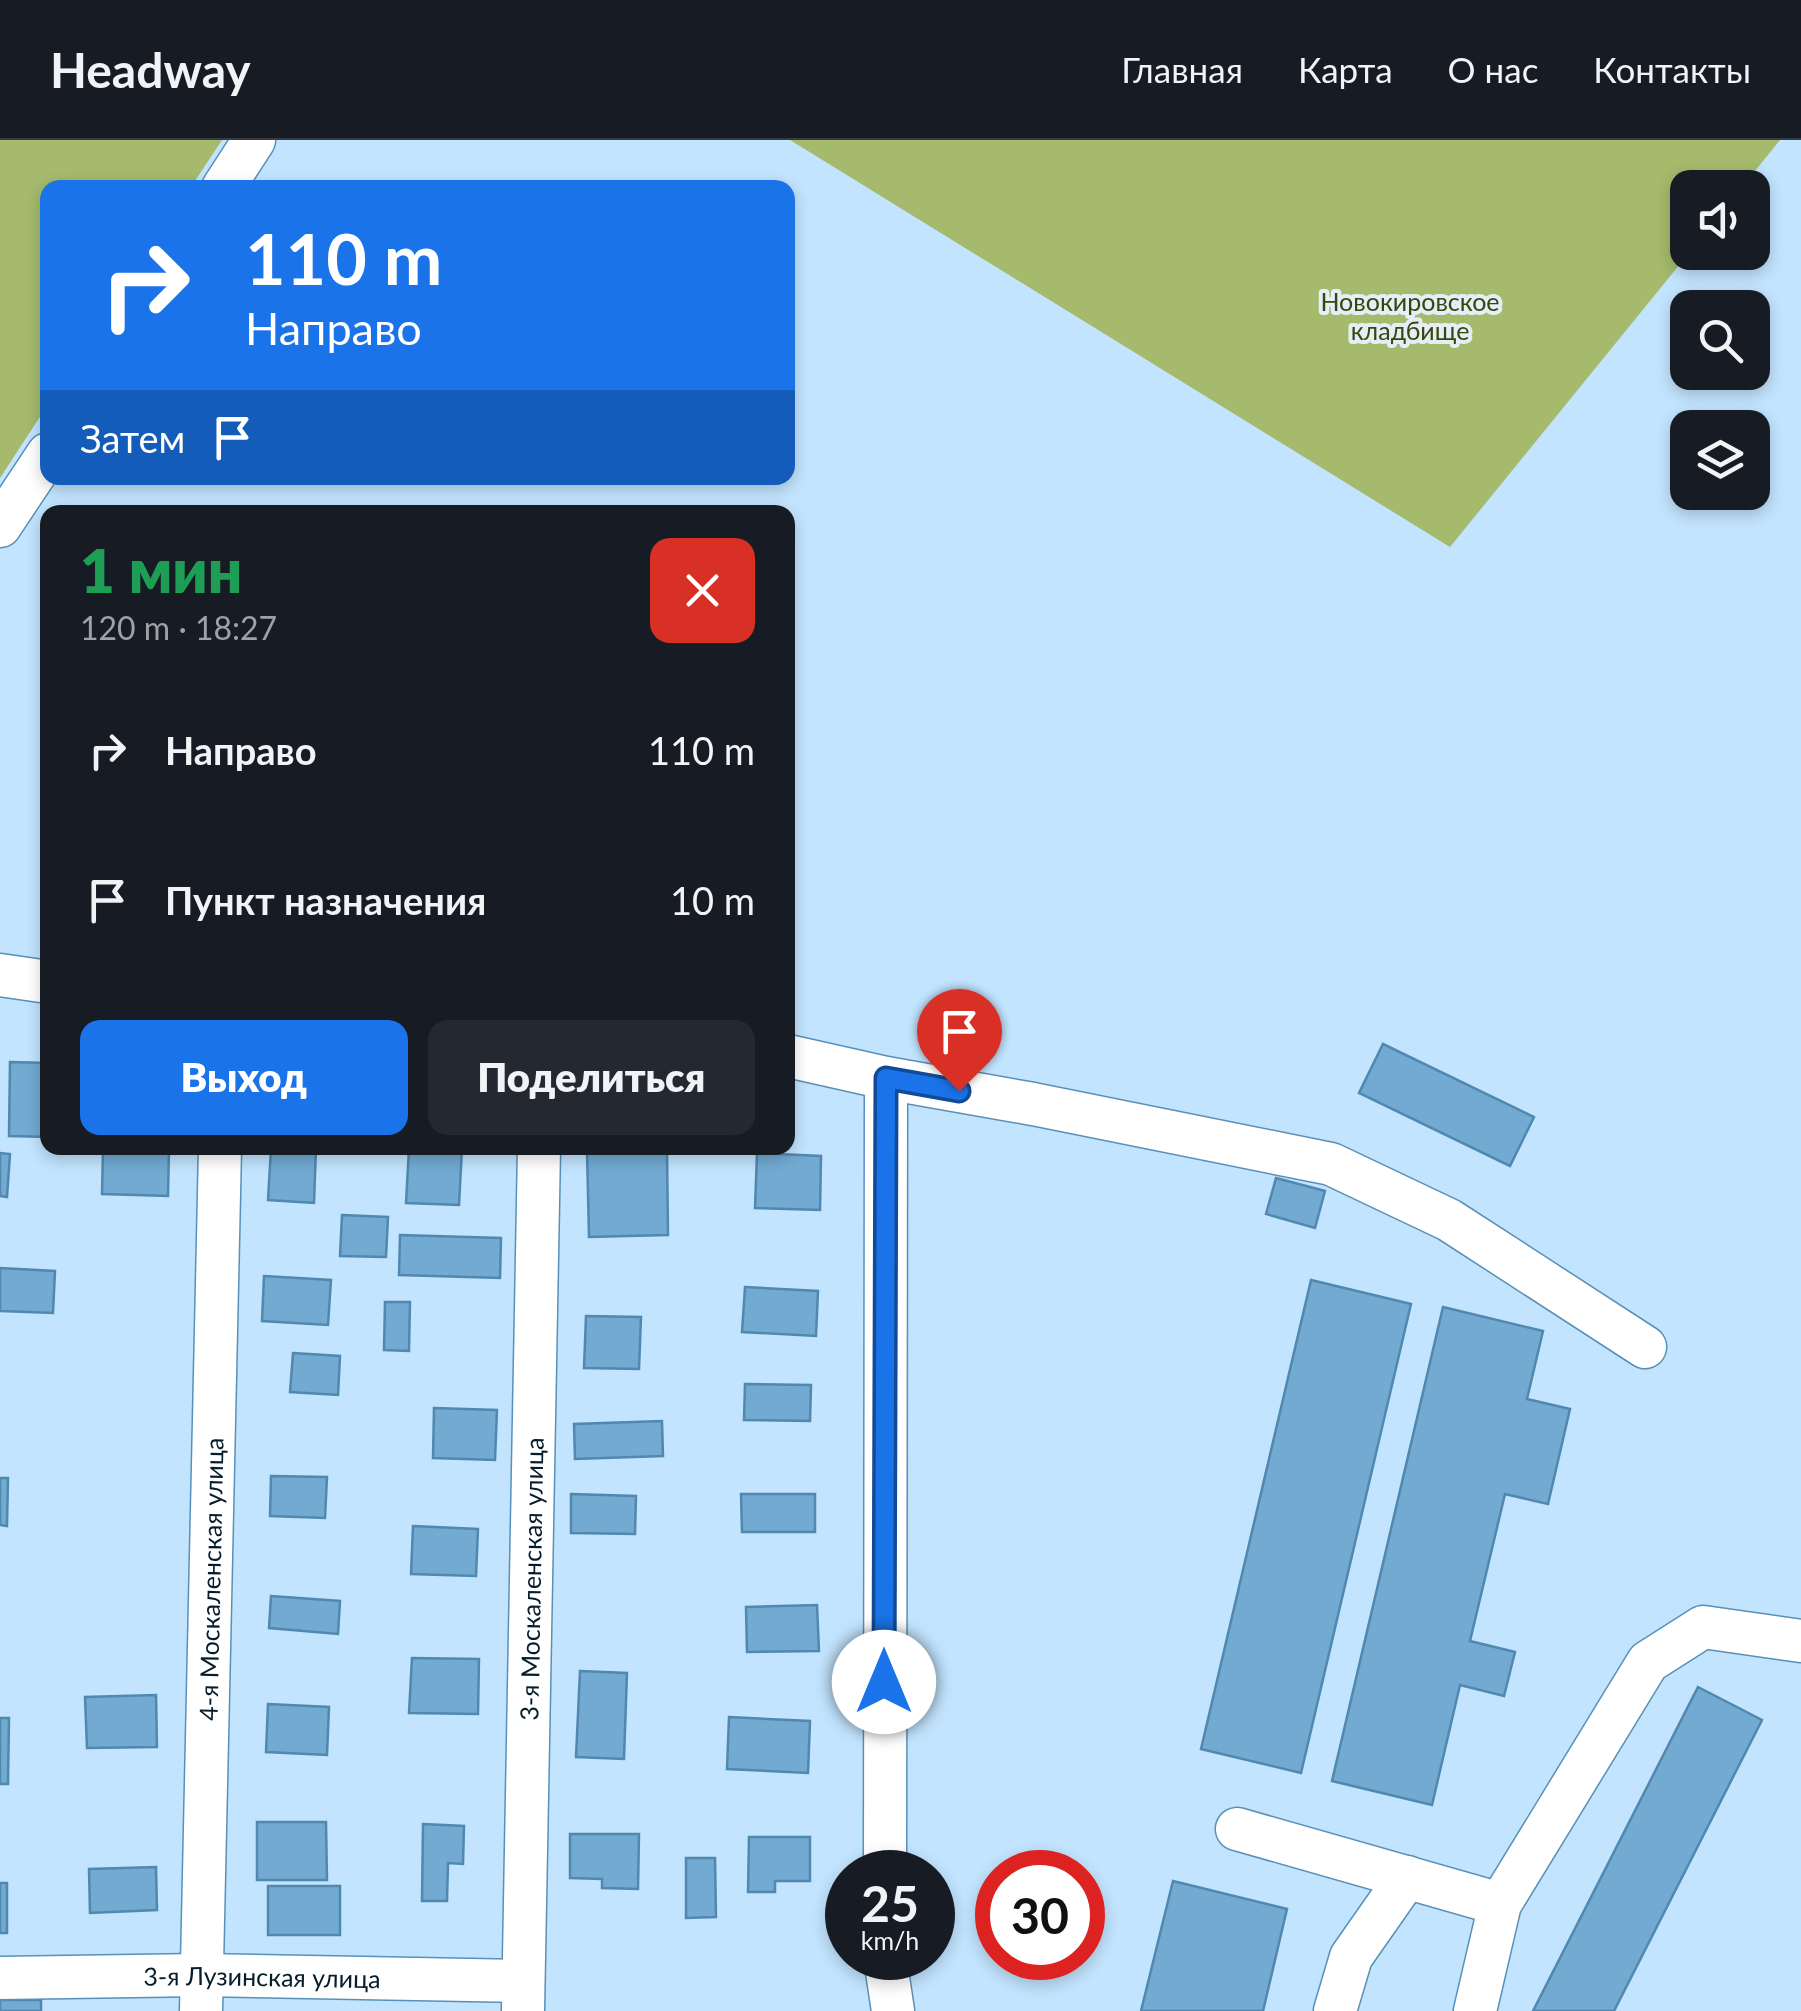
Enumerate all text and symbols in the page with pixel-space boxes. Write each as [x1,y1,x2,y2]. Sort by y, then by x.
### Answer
text: Headway [50,41,251,98]
text: Главная [1121,48,1243,90]
text: Карта [1298,48,1393,90]
text: О нас [1448,48,1538,90]
text: Контакты [1593,48,1751,90]
map controls [1670,170,1770,510]
button: sound [1670,170,1770,270]
text: 110 m [245,216,442,300]
icon: right [80,220,210,350]
park label: Новокировское кладбище [1320,286,1500,345]
button: search [1670,290,1770,390]
text: Направо [245,301,422,355]
icon: arrive [205,410,260,465]
button: layers [1670,410,1770,510]
text: Затем [80,415,185,461]
text: 1 мин [80,534,242,606]
button: close [650,538,755,643]
text: 120 m · 18:27 [80,608,277,647]
icon: right [80,723,135,778]
text: Направо [165,727,317,773]
text: 110 m [648,727,755,773]
icon: arrive [80,873,135,928]
text: Пункт назначения [165,877,486,923]
text: 10 m [670,877,755,923]
pin [917,989,1002,1092]
icon: arrive [932,1004,987,1059]
button: Выход [80,1020,408,1135]
button: Поделиться [428,1020,755,1135]
street label: 4-я Москаленская улица [192,1437,229,1721]
street label: 3-я Москаленская улица [513,1437,549,1721]
position arrow [832,1630,936,1734]
speed limit sign: 30 [975,1850,1105,1980]
text: 25 [861,1873,919,1933]
text: km/h [861,1925,919,1955]
street label: 3-я Лузинская улица [143,1960,381,1993]

